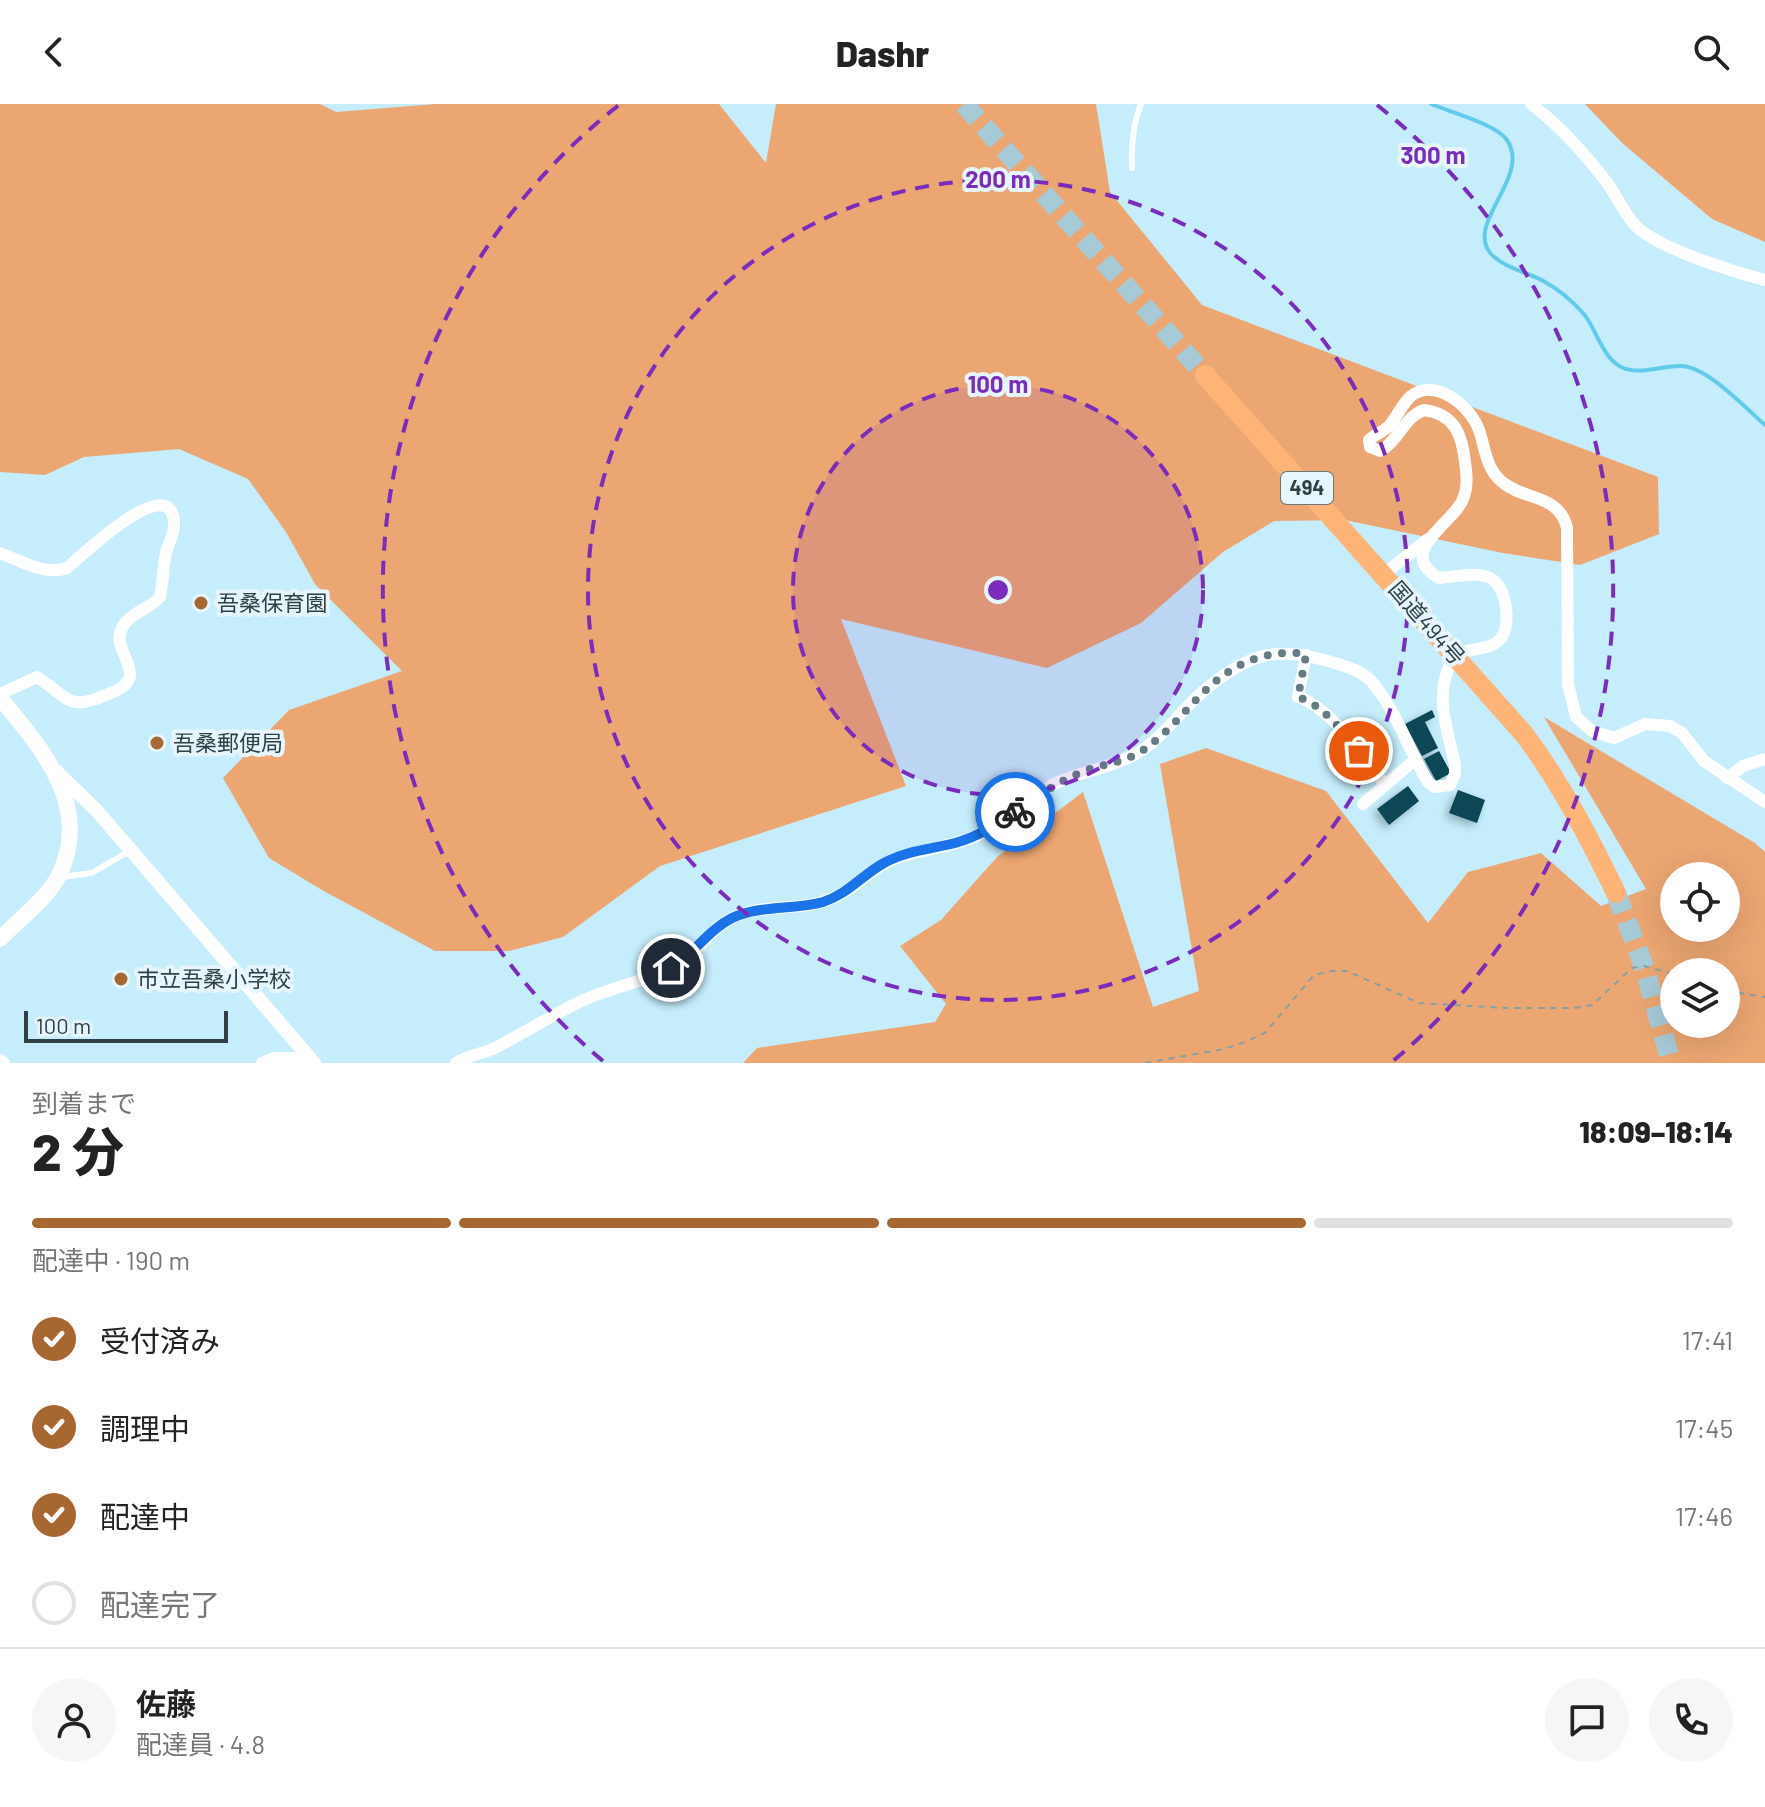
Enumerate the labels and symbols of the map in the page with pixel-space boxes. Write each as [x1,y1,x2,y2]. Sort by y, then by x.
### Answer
text: 300 m [1400,140,1466,169]
text: 200 m [965,164,1031,193]
text: 100 m [968,369,1028,398]
road number: 494 [1281,472,1333,504]
street label: 国道494号 [1385,575,1471,669]
centre of rings [984,576,1012,604]
place label: 吾桑保育園 [217,589,327,615]
marker: 吾桑保育園 [192,594,210,612]
pin [1325,717,1393,785]
place label: 吾桑郵便局 [173,729,283,755]
marker: 吾桑郵便局 [148,734,166,752]
courier [975,772,1055,852]
pin [637,934,705,1002]
place label: 市立吾桑小学校 [137,965,291,991]
marker: 市立吾桑小学校 [112,970,130,988]
scale bar [24,1007,228,1043]

